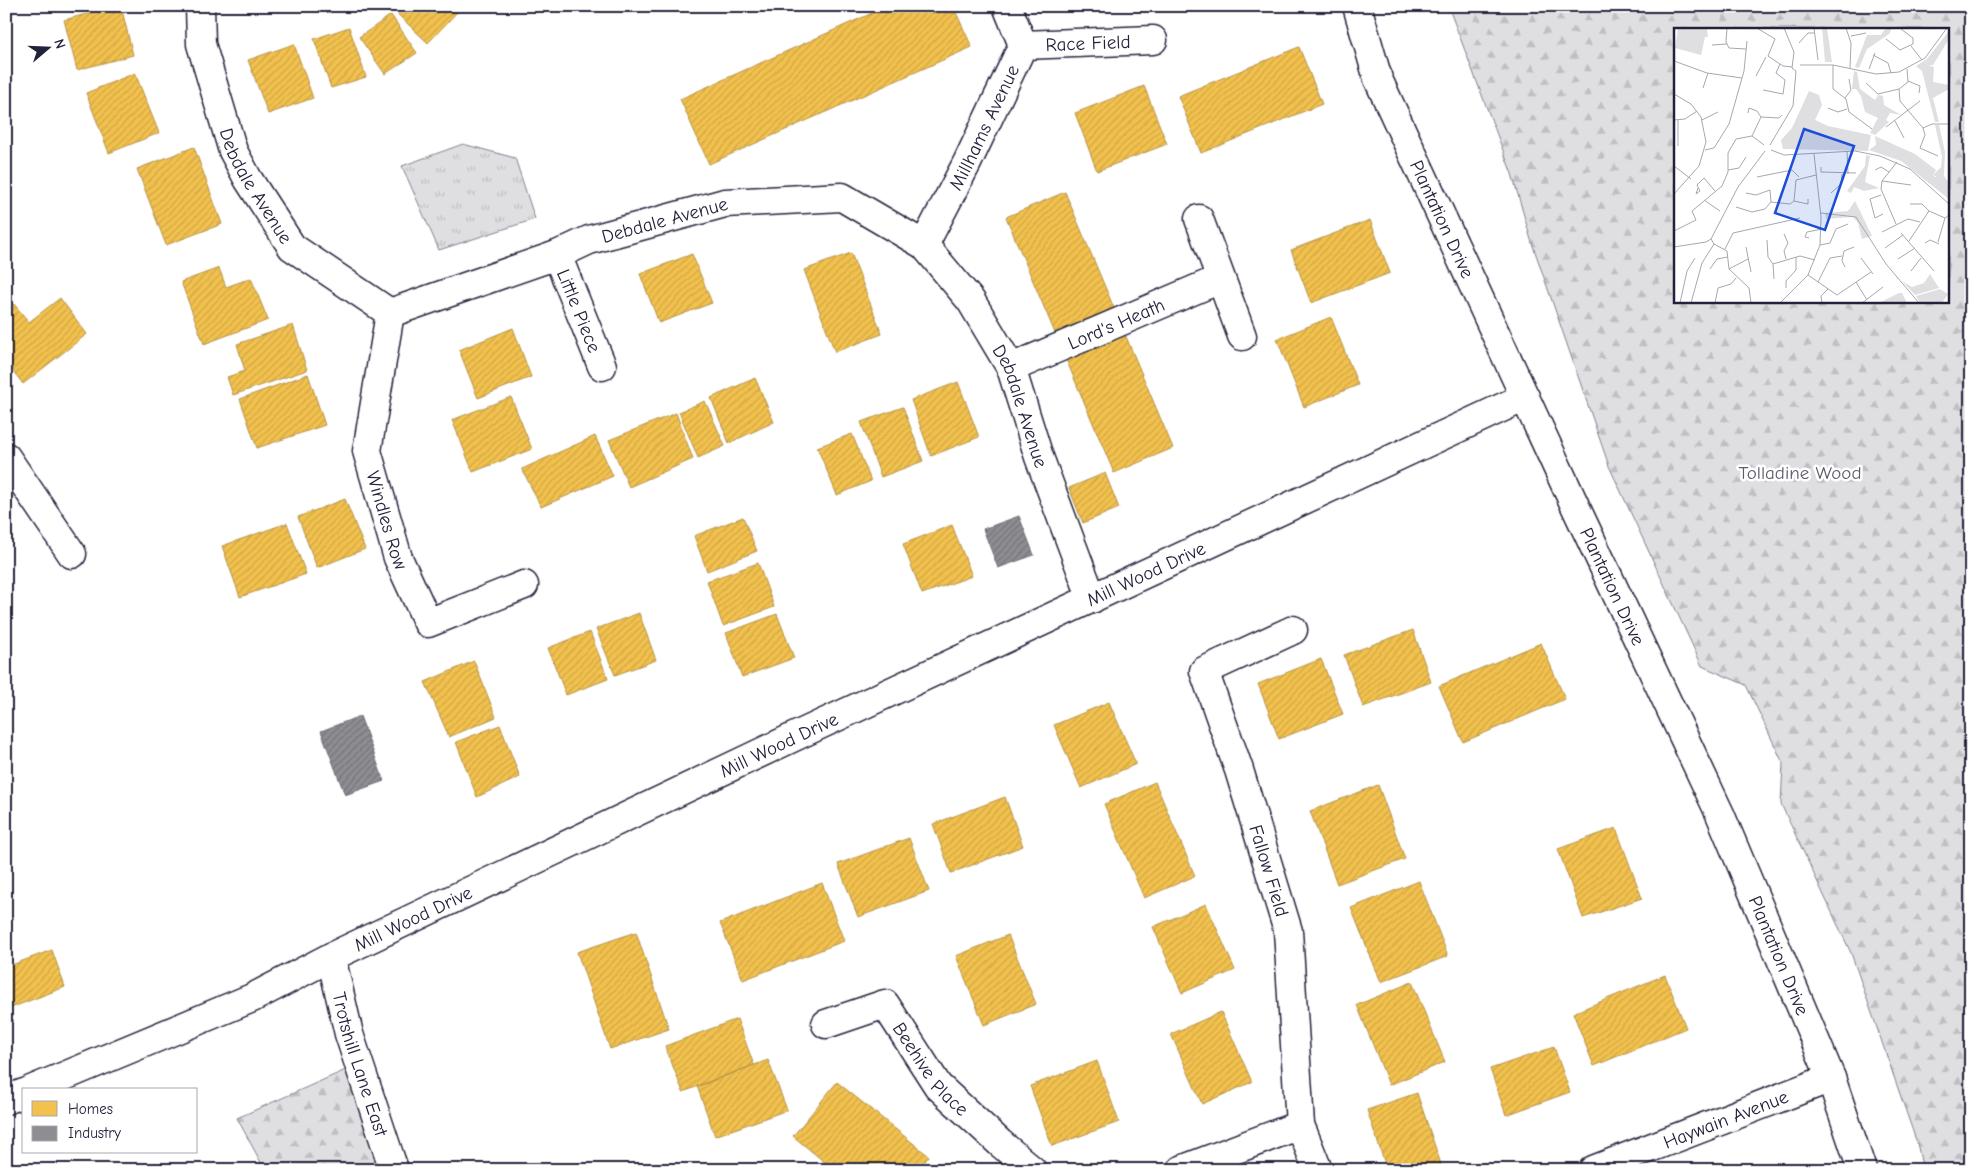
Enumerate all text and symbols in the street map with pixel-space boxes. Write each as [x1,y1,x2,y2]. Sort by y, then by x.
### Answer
north arrow [22,22,72,72]
inset map [1674,28,1950,302]
street label: Race Field [1045,31,1131,56]
text: N [50,37,69,51]
street label: Millhams Avenue [945,61,1024,194]
street label: Debdale Avenue [215,126,297,248]
street label: Plantation Drive [1405,157,1478,282]
street label: Debdale Avenue [599,193,730,248]
street label: Little Piece [552,266,605,356]
street label: Lord's Heath [1065,294,1168,355]
street label: Debdale Avenue [987,341,1052,471]
park label: Tolladine Wood [1739,462,1861,484]
street label: Windles Row [361,469,412,574]
street label: Plantation Drive [1575,524,1649,649]
street label: Mill Wood Drive [1083,537,1209,611]
street label: Mill Wood Drive [716,708,842,783]
street label: Fallow Field [1244,822,1293,919]
street label: Mill Wood Drive [351,882,476,956]
street label: Plantation Drive [1744,893,1813,1019]
street label: Trotshill Lane East [328,990,392,1140]
street label: Beehive Place [888,1018,973,1121]
street label: Haywain Avenue [1660,1086,1791,1154]
legend [22,1088,198,1154]
text: Homes [68,1100,113,1118]
text: Industry [68,1124,121,1142]

